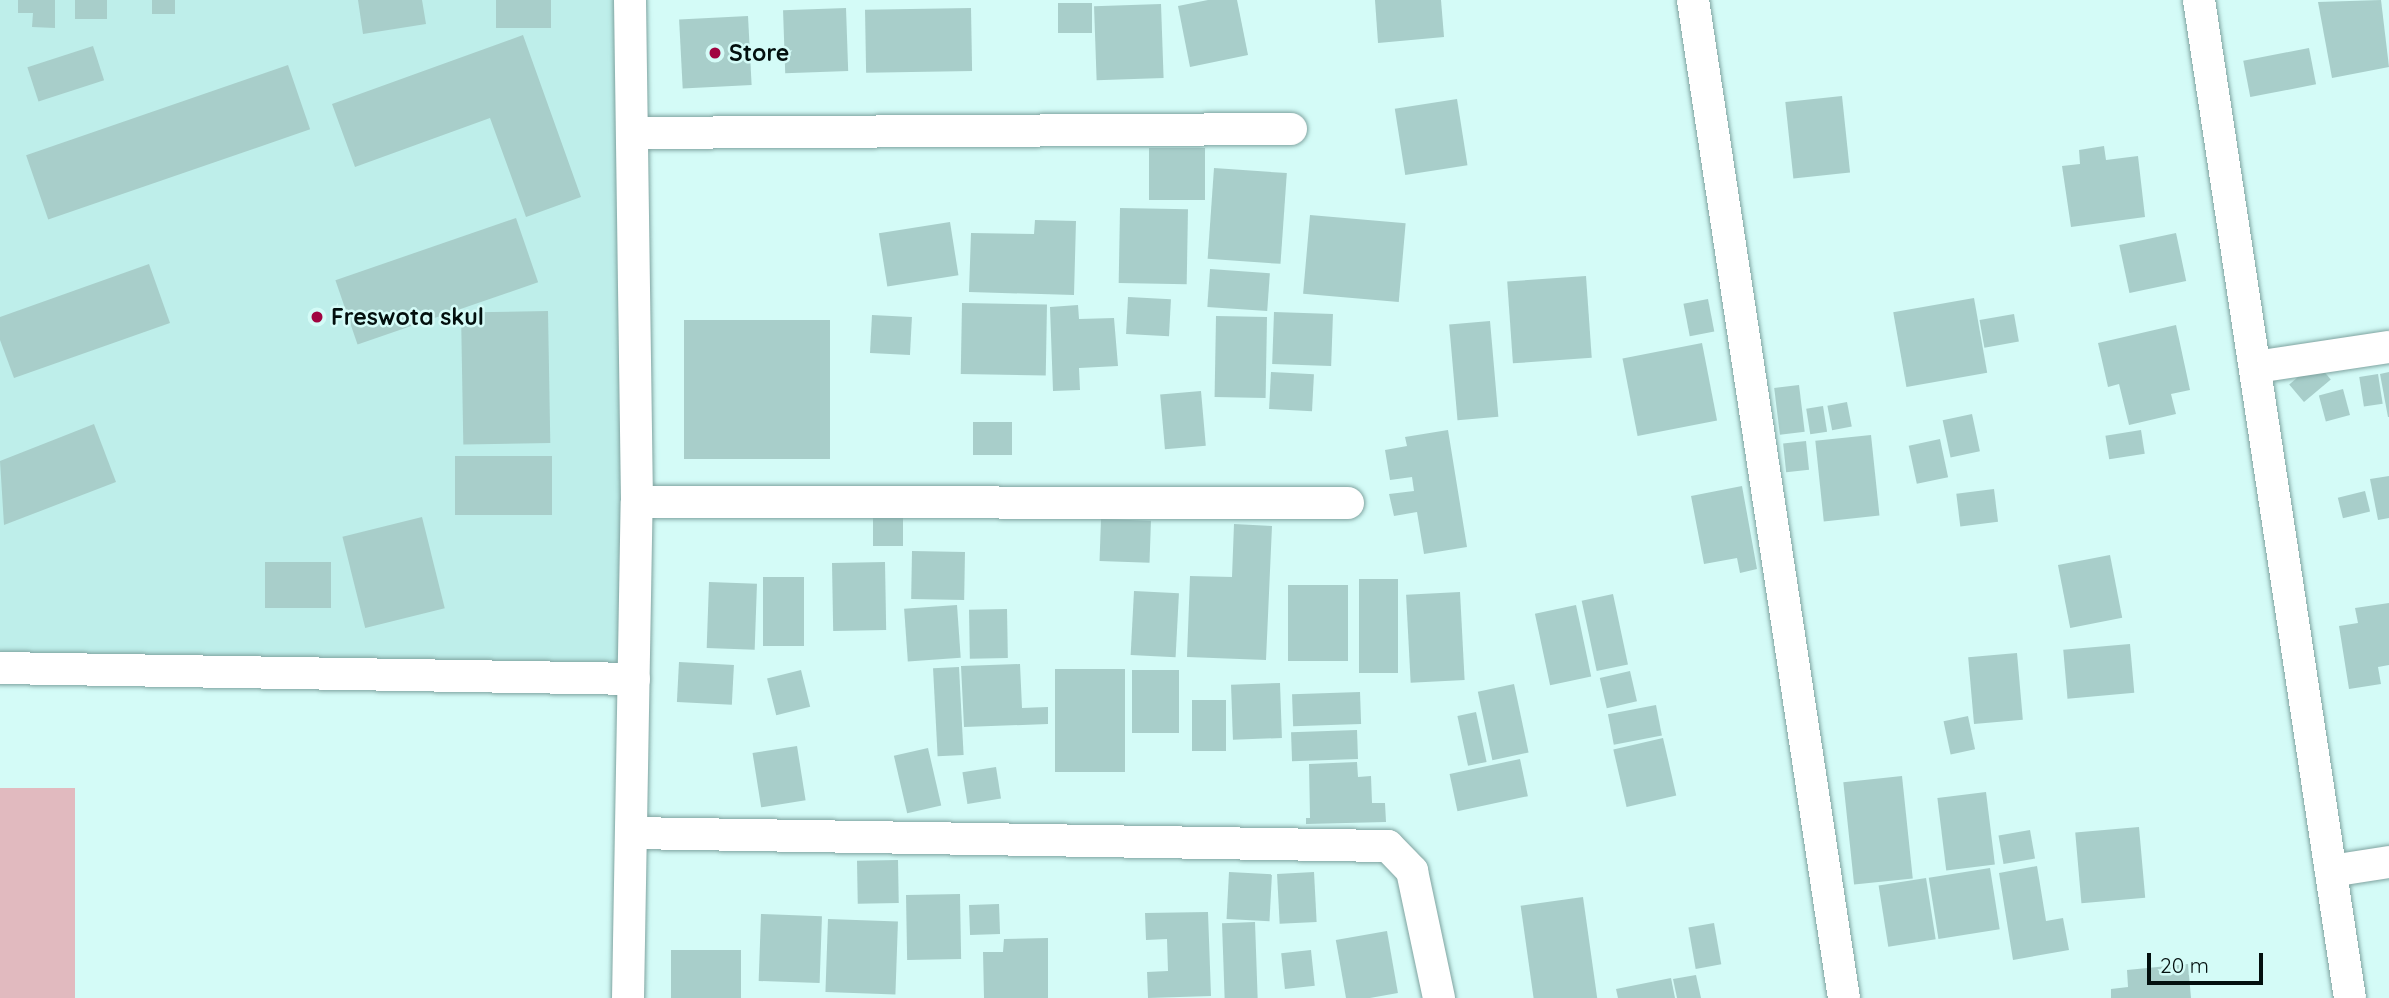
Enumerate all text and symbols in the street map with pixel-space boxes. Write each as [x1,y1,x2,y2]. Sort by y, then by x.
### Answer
place label: Store [729,39,789,67]
marker: Store [707,45,723,61]
place label: Freswota skul [331,303,484,331]
marker: Freswota skul [309,309,325,325]
scale bar [2151,939,2266,983]
text: 20 m [2160,952,2209,978]

